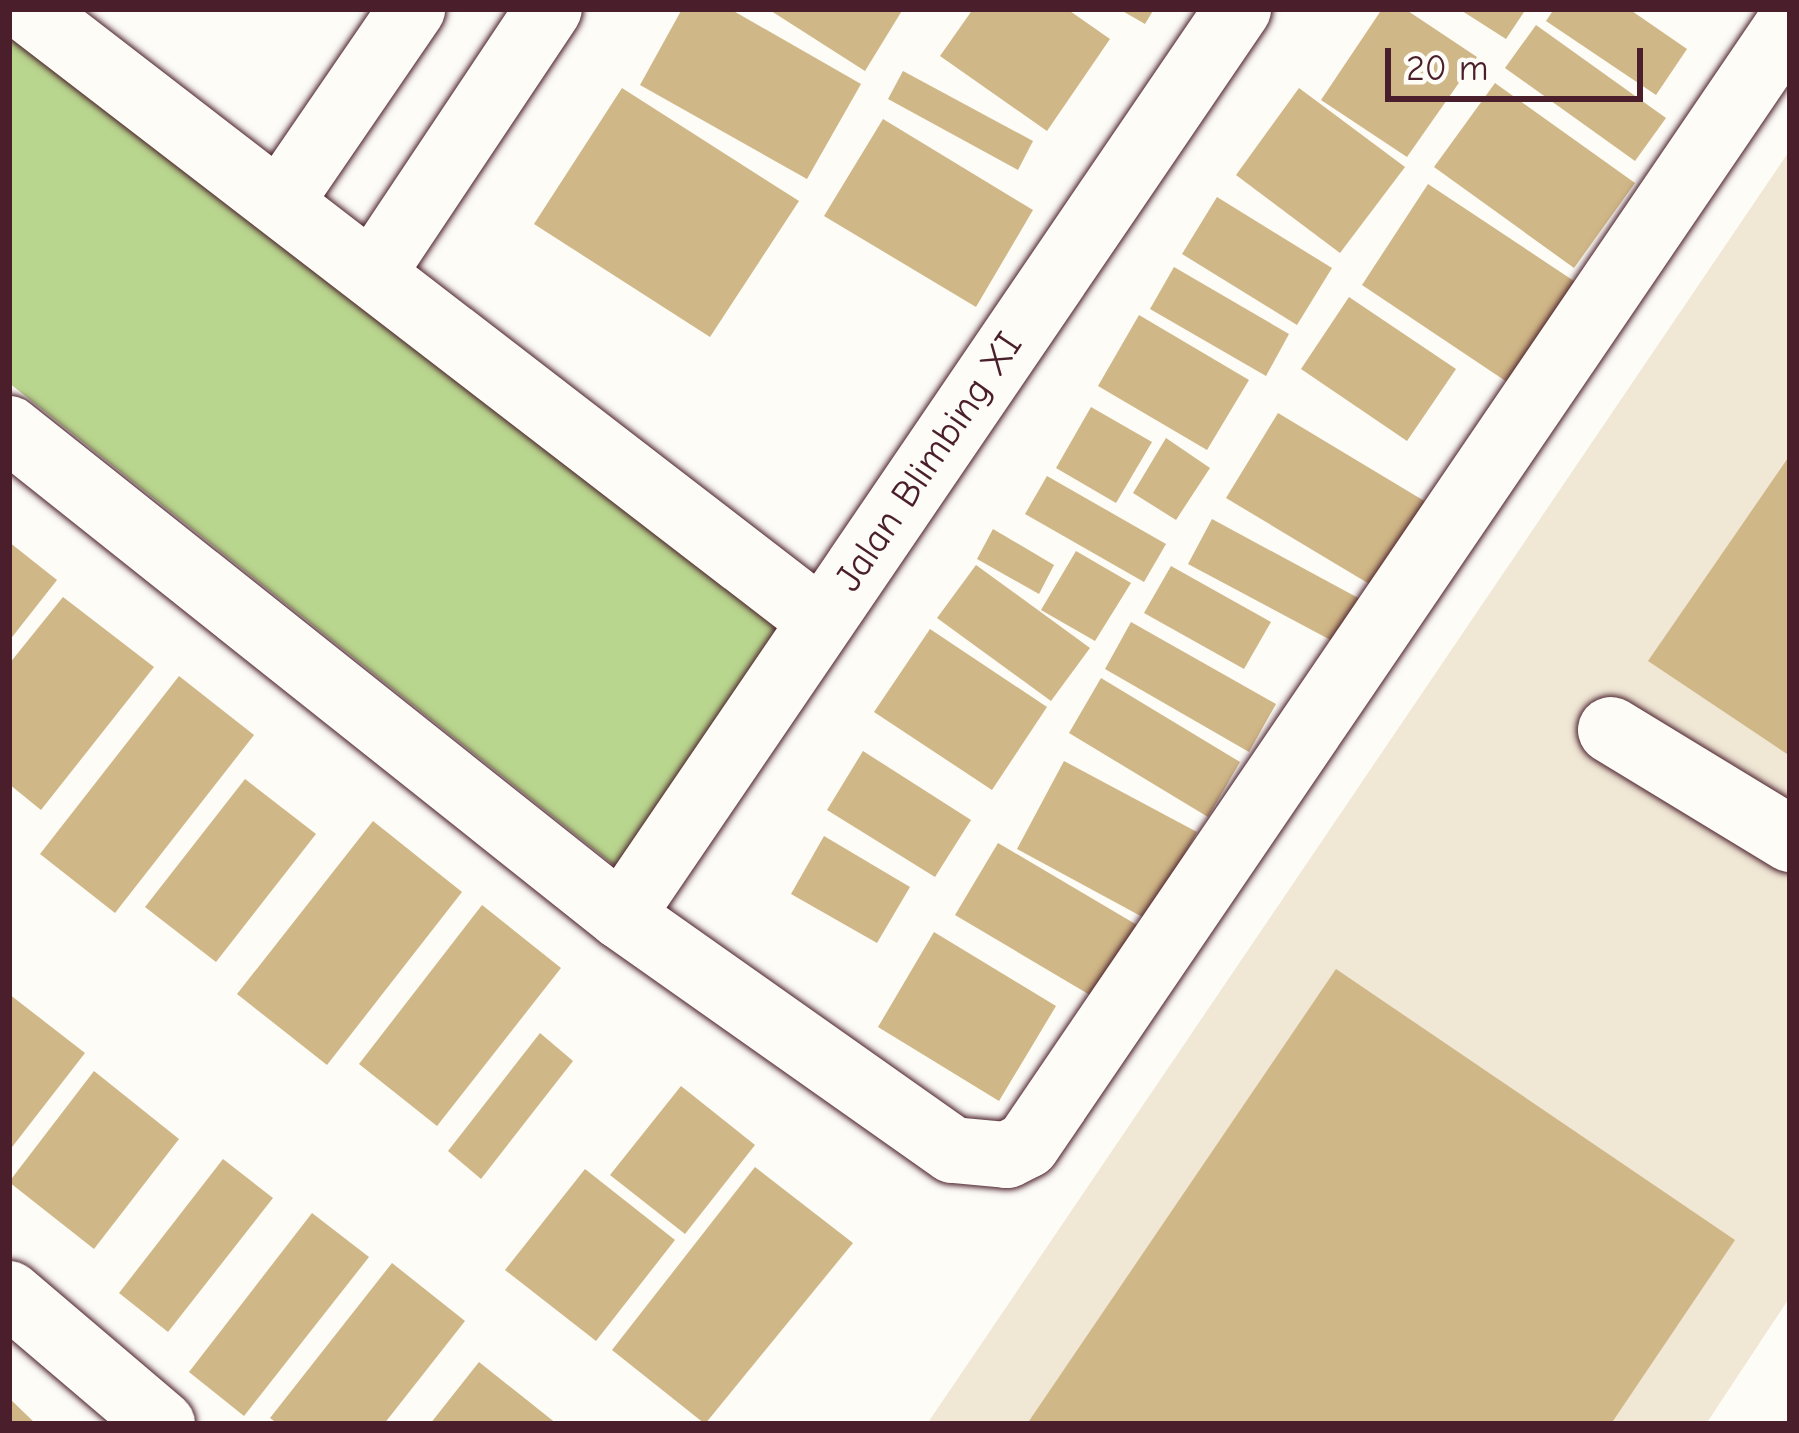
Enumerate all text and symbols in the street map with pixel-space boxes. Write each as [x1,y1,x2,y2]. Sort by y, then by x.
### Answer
scale bar [1391,24,1649,98]
text: 20 m [1406,48,1489,89]
street label: Jalan Blimbing XI [825,324,1033,600]

